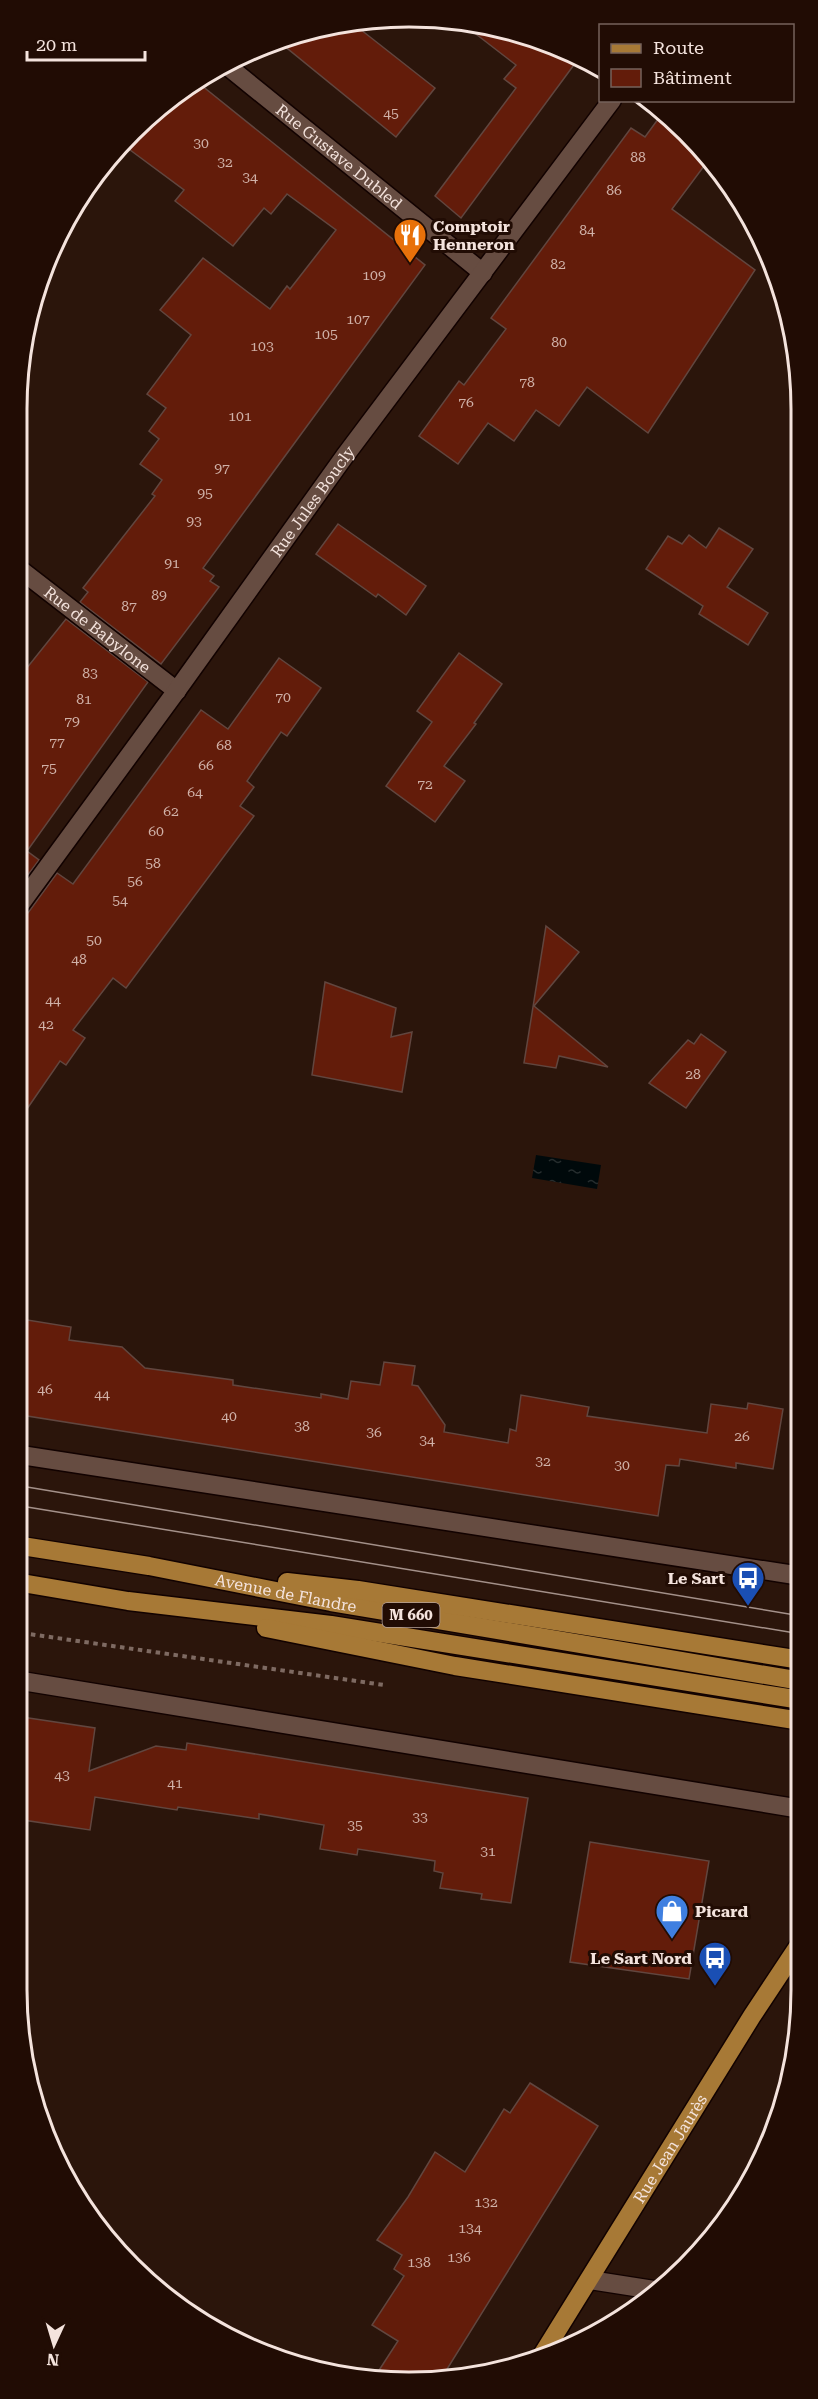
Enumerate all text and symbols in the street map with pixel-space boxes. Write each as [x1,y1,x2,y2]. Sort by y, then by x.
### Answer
scale bar [27,24,146,62]
legend [599,24,794,102]
text: 20 m [36,34,77,55]
text: Route [653,37,704,58]
text: Bâtiment [653,67,732,88]
street label: Rue Gustave Dubled [272,100,406,214]
house number: 45 [383,105,399,121]
house number: 30 [193,135,209,151]
house number: 88 [630,149,646,165]
house number: 32 [217,154,233,170]
house number: 34 [242,169,258,185]
house number: 86 [606,182,622,198]
restaurant icon: Comptoir Henneron [392,217,428,264]
place label: Comptoir Henneron [433,217,515,254]
house number: 84 [579,222,595,238]
house number: 82 [550,256,566,272]
house number: 109 [362,267,386,283]
house number: 107 [346,311,370,327]
house number: 105 [314,326,338,342]
house number: 80 [551,334,567,350]
house number: 103 [250,338,274,354]
house number: 78 [519,374,535,390]
house number: 76 [458,394,474,410]
house number: 101 [228,408,252,424]
street label: Rue Jules Boucly [267,442,359,561]
house number: 97 [214,460,230,476]
house number: 95 [197,485,213,501]
house number: 93 [186,513,202,529]
house number: 91 [164,555,180,571]
street label: Rue de Babylone [40,583,154,677]
house number: 89 [151,587,167,603]
house number: 87 [121,598,137,614]
house number: 83 [82,665,98,681]
house number: 70 [275,689,291,705]
house number: 81 [76,691,92,707]
house number: 79 [64,713,80,729]
house number: 77 [49,734,65,750]
house number: 68 [216,737,232,753]
house number: 66 [198,757,214,773]
house number: 75 [41,760,57,776]
house number: 72 [417,776,433,792]
house number: 64 [187,784,203,800]
house number: 62 [163,803,179,819]
house number: 60 [148,823,164,839]
house number: 58 [145,855,161,871]
house number: 56 [127,873,143,889]
house number: 54 [112,892,128,908]
house number: 50 [86,932,102,948]
house number: 48 [71,951,87,967]
house number: 44 [45,992,61,1008]
house number: 42 [38,1016,54,1032]
house number: 28 [685,1066,701,1082]
house number: 46 [37,1381,53,1397]
house number: 44 [94,1386,110,1402]
house number: 40 [221,1408,237,1424]
house number: 38 [294,1418,310,1434]
house number: 36 [366,1424,382,1440]
house number: 26 [734,1428,750,1444]
house number: 34 [419,1432,435,1448]
house number: 32 [535,1453,551,1469]
house number: 30 [614,1457,630,1473]
bus stop icon: Le Sart [730,1560,766,1607]
place label: Le Sart [668,1569,726,1588]
street label: Avenue de Flandre [213,1570,358,1616]
road number: M 660 [382,1603,440,1627]
house number: 43 [54,1767,70,1783]
house number: 41 [167,1775,183,1791]
house number: 33 [412,1809,428,1825]
house number: 35 [347,1817,363,1833]
house number: 31 [480,1843,496,1859]
shop icon: Picard [654,1893,690,1940]
place label: Picard [695,1902,748,1921]
bus stop icon: Le Sart Nord [697,1940,733,1987]
place label: Le Sart Nord [590,1949,692,1968]
street label: Rue Jean Jaurès [630,2091,711,2207]
house number: 132 [474,2194,498,2210]
house number: 134 [458,2220,482,2236]
house number: 136 [447,2249,471,2265]
house number: 138 [407,2254,431,2270]
north arrow [24,2315,84,2375]
text: N [46,2350,60,2369]

